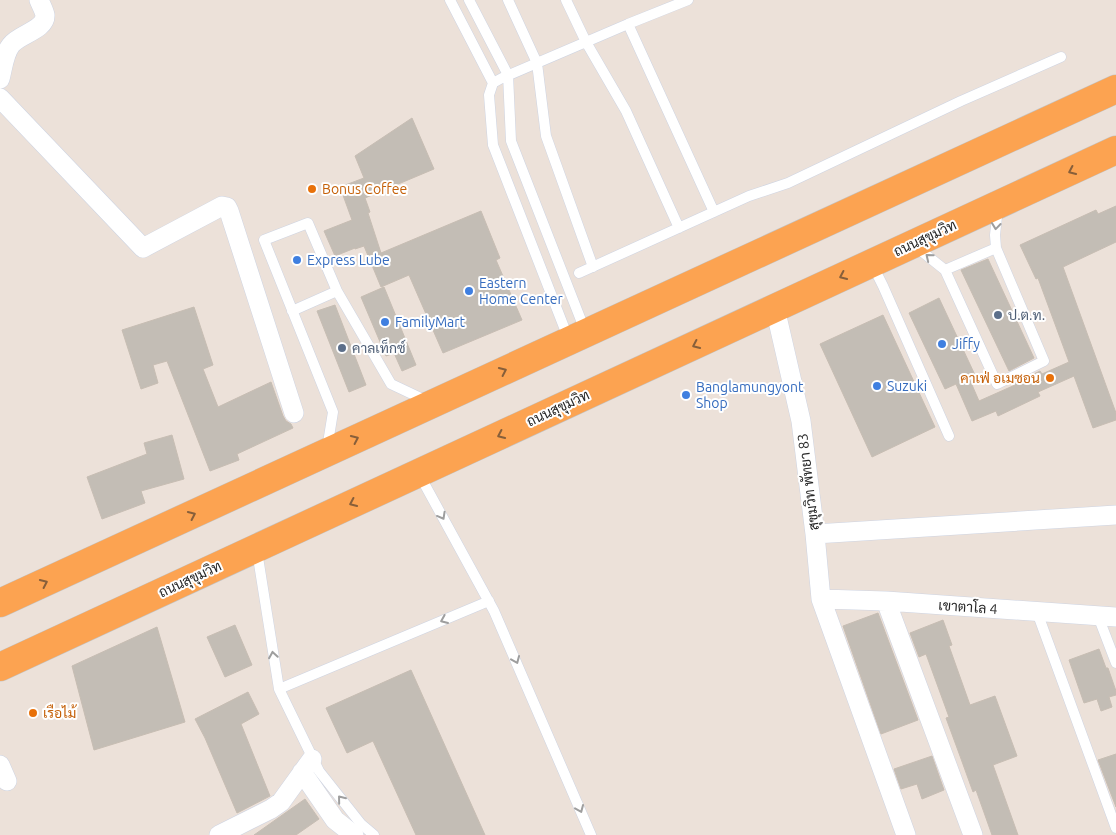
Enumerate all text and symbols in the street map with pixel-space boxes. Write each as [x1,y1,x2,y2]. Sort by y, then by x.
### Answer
one-way arrow [1068,164,1077,175]
place label: Bonus Coffee [322,181,407,197]
marker: Bonus Coffee [306,183,318,195]
street label: ถนนสุขุมวิท [891,217,960,261]
one-way arrow [991,222,1002,230]
place label: Express Lube [307,252,390,268]
marker: Express Lube [291,254,303,266]
one-way arrow [926,255,935,263]
one-way arrow [839,270,848,281]
place label: Eastern Home Center [479,275,563,307]
marker: Eastern Home Center [463,285,475,297]
place label: ป.ต.ท. [1008,307,1045,323]
marker: ป.ต.ท. [992,309,1004,321]
place label: FamilyMart [395,314,466,330]
marker: FamilyMart [379,316,391,328]
place label: Jiffy [952,336,980,352]
one-way arrow [692,338,701,349]
marker: Jiffy [936,338,948,350]
place label: คาลเท็กซ์ [352,339,406,356]
marker: คาลเท็กซ์ [336,342,348,354]
one-way arrow [498,367,507,378]
place label: คาเฟ่ อเมซอน [960,370,1040,386]
marker: คาเฟ่ อเมซอน [1044,372,1056,384]
place label: Suzuki [887,378,927,394]
place label: Banglamungyont Shop [696,379,804,411]
marker: Suzuki [871,380,883,392]
street label: ถนนสุขุมวิท [524,387,593,431]
marker: Banglamungyont Shop [680,389,692,401]
one-way arrow [497,429,506,439]
street label: สุขุมวิท พัทยา 83 [794,432,824,531]
one-way arrow [350,435,359,446]
one-way arrow [349,497,358,508]
one-way arrow [187,510,196,521]
one-way arrow [436,510,446,519]
street label: ถนนสุขุมวิท [156,558,225,602]
one-way arrow [39,578,48,589]
street label: เขาตาโล 4 [938,597,998,617]
one-way arrow [440,613,449,624]
one-way arrow [268,650,278,659]
one-way arrow [509,655,520,664]
place label: เรือไม้ [43,704,77,721]
marker: เรือไม้ [27,707,39,719]
one-way arrow [339,796,347,805]
one-way arrow [575,805,585,813]

